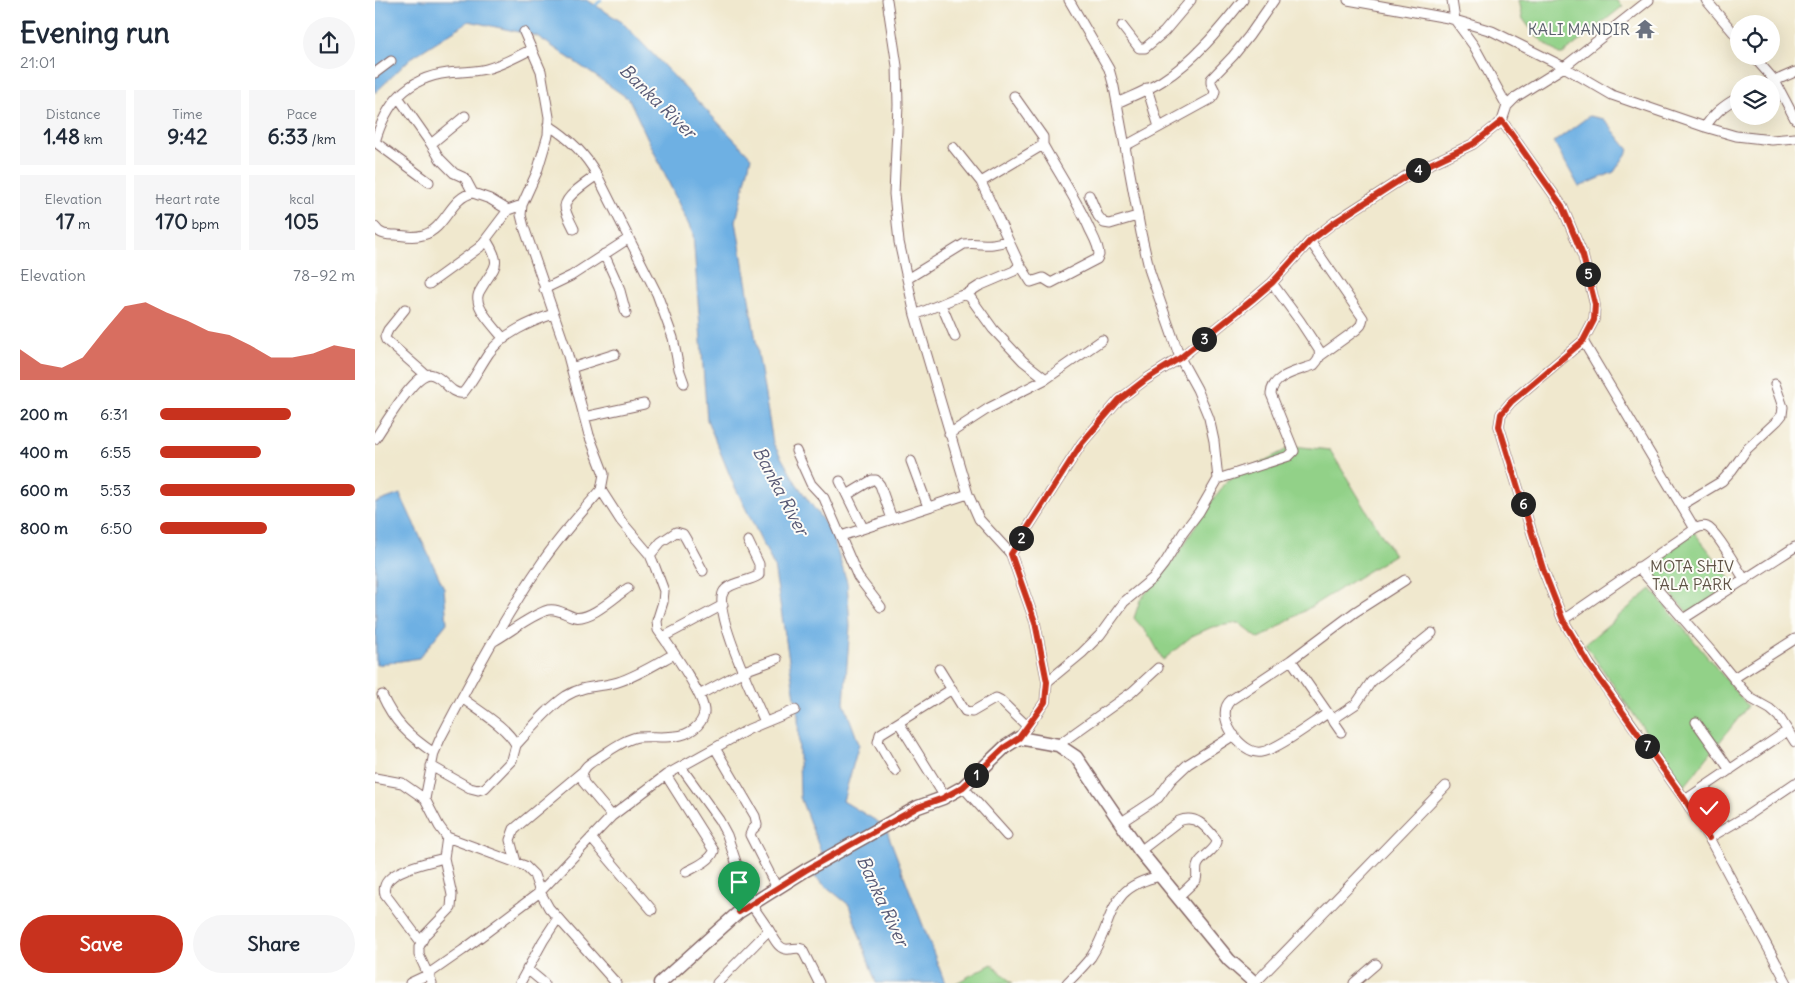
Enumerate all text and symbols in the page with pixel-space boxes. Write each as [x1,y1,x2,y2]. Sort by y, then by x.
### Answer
text: Evening run [20,15,170,51]
map controls [1730,15,1780,125]
button: locate [1730,15,1780,65]
button: share [303,17,355,69]
temple icon: KALI MANDIR [1634,18,1656,40]
place label: KALI MANDIR [1528,19,1630,39]
text: 21:01 [20,52,56,72]
water label: Banka River [615,59,703,145]
button: layers [1730,75,1780,125]
text: Distance [46,105,101,123]
text: Time [172,105,203,123]
text: Pace [287,105,317,123]
text: 1.48 [44,123,80,150]
text: 9:42 [167,123,208,150]
text: 6:33 [268,123,308,150]
text: km [80,130,103,148]
text: /km [308,130,336,148]
pin: 4 [1405,158,1431,182]
text: 4 [1414,161,1423,179]
text: Elevation [44,190,102,208]
text: Heart rate [155,190,220,208]
text: kcal [289,190,314,208]
text: 17 [56,208,75,235]
text: 170 [156,208,188,235]
text: 105 [285,208,319,235]
text: m [75,215,90,233]
text: bpm [188,215,219,233]
pin: 5 [1575,262,1601,286]
text: Elevation [20,265,86,285]
text: 78–92 m [293,265,355,285]
text: 5 [1584,265,1593,283]
pin: 3 [1191,326,1217,352]
text: 3 [1201,330,1208,348]
text: 200 m [20,404,68,424]
text: 6:31 [100,404,128,424]
text: 400 m [20,442,68,462]
text: 6:55 [100,442,131,462]
water label: Banka River [748,443,815,542]
text: 600 m [20,480,68,500]
text: 5:53 [100,480,131,500]
pin: 6 [1511,492,1535,516]
text: 6 [1519,495,1528,513]
text: 800 m [20,518,68,538]
text: 6:50 [100,518,133,538]
pin: 2 [1009,526,1033,550]
text: 2 [1018,529,1025,547]
park label: MOTA SHIV TALA PARK [1650,556,1734,594]
pin: 7 [1635,734,1659,758]
text: 7 [1644,737,1651,755]
pin: 1 [963,762,989,788]
text: 1 [974,766,979,784]
pin [1688,787,1730,838]
icon: check [1695,794,1723,822]
water label: Banka River [852,852,915,952]
pin [718,861,760,912]
icon: arrive [725,868,753,896]
button: Save [20,915,183,973]
button: Share [193,915,355,973]

